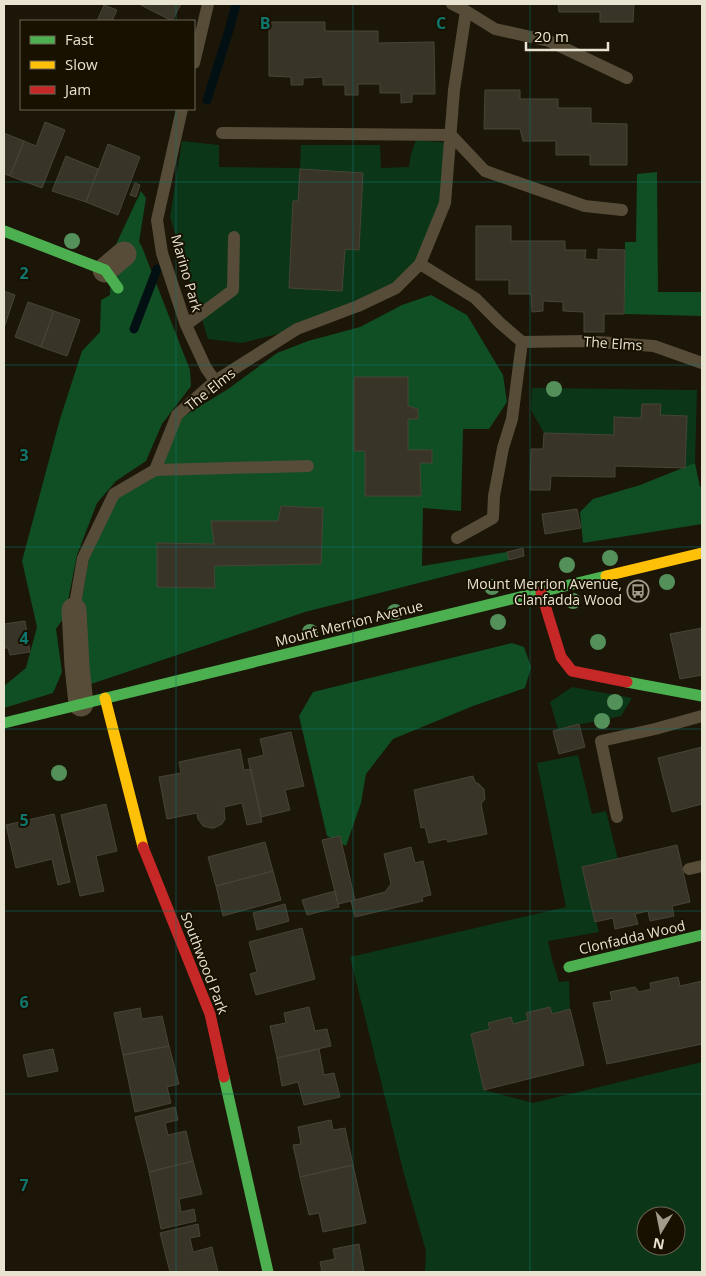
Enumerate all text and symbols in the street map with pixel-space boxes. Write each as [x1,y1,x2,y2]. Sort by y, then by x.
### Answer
text: B [260,12,270,34]
text: C [436,12,446,34]
legend [20,20,195,110]
scale bar [526,20,608,52]
text: 20 m [534,26,569,46]
text: Fast [65,29,94,49]
text: Slow [65,54,98,74]
text: Jam [63,79,91,99]
street label: Marino Park [167,232,207,314]
text: 2 [19,262,29,284]
street label: The Elms [583,331,643,355]
street label: The Elms [181,363,239,415]
text: 3 [19,444,29,466]
place label: Mount Merrion Avenue, Clanfadda Wood [467,574,622,609]
bus stop icon: Mount Merrion Avenue, Clanfadda Wood [626,579,650,603]
street label: Mount Merrion Avenue [273,595,425,651]
text: 4 [19,627,29,649]
text: 5 [19,809,29,831]
street label: Southwood Park [177,909,233,1017]
street label: Clonfadda Wood [577,916,687,958]
text: 6 [19,991,29,1013]
text: 7 [19,1174,29,1196]
north arrow [636,1206,686,1256]
text: N [651,1234,666,1255]

